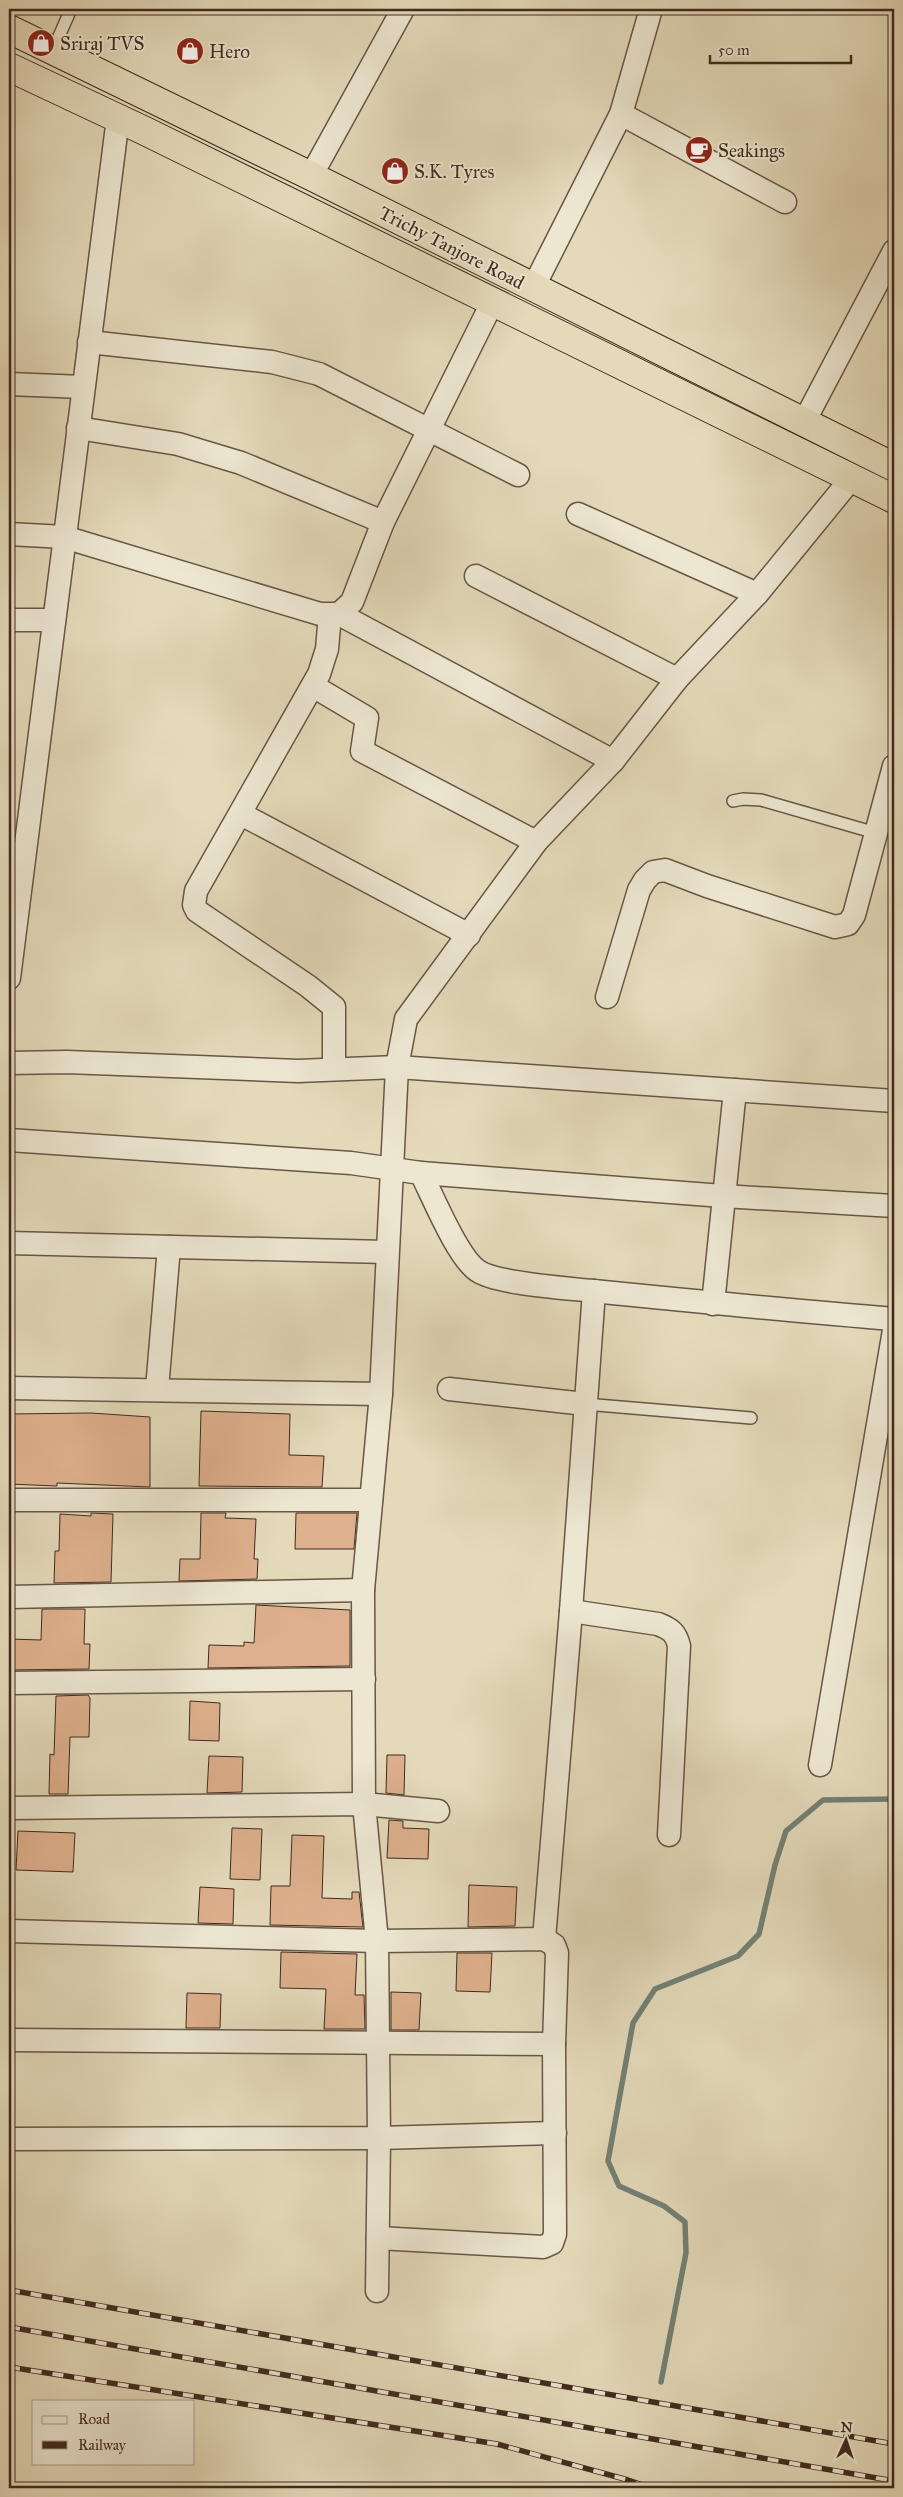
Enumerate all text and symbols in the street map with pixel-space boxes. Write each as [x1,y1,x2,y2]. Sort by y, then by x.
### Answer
shop icon: Sriraj TVS [26,28,56,58]
place label: Sriraj TVS [60,32,145,55]
scale bar [710,32,852,64]
shop icon: Hero [175,36,205,66]
place label: Hero [209,40,250,63]
text: 50 m [718,41,750,59]
cafe icon: Seakings [684,135,714,165]
place label: Seakings [718,139,785,163]
shop icon: S.K. Tyres [380,156,410,186]
place label: S.K. Tyres [414,160,495,183]
street label: Trichy Tanjore Road [375,201,529,294]
legend [32,2400,195,2464]
text: Road [78,2410,110,2428]
north arrow [820,2414,870,2464]
text: N [840,2419,853,2436]
text: Railway [78,2436,127,2454]

